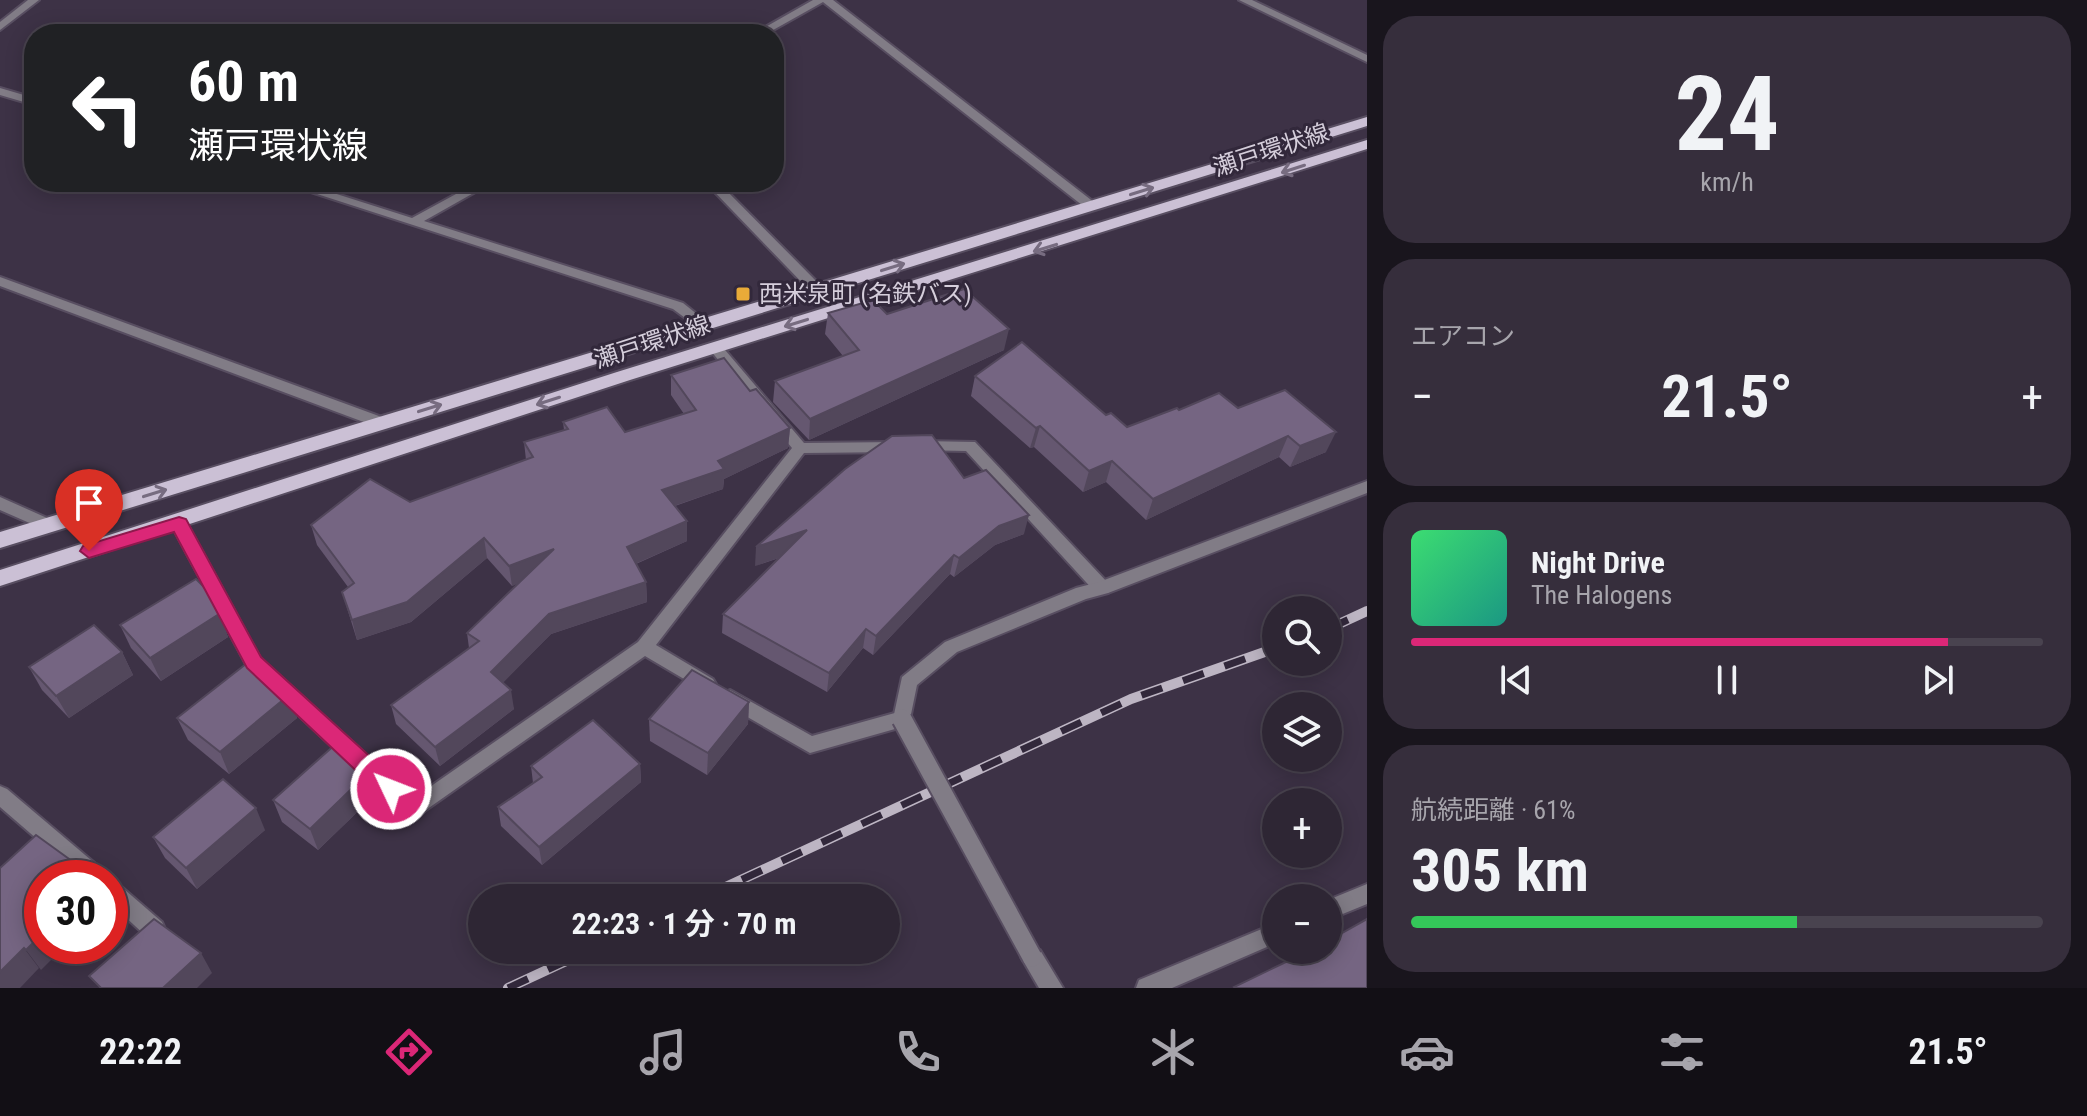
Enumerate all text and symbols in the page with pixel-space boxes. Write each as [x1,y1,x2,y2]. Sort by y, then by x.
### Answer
text: 60 m [188,49,299,115]
text: 24 [1674,54,1780,175]
icon: left [56,56,160,160]
street label: 瀬戸環状線 [1210,118,1332,182]
text: 瀬戸環状線 [188,125,368,167]
one-way arrow [1281,162,1306,177]
text: km/h [1700,167,1754,197]
one-way arrow [1128,183,1154,198]
one-way arrow [1033,241,1059,256]
one-way arrow [880,259,905,273]
place label: 西米泉町 (名鉄バス) [759,280,972,308]
marker: 西米泉町 (名鉄バス) [734,285,752,303]
street label: 瀬戸環状線 [591,310,713,374]
one-way arrow [784,316,810,331]
text: エアコン [1411,321,1515,351]
text: 21.5° [1661,361,1793,432]
text: − [1411,371,1433,423]
text: + [2021,371,2043,423]
one-way arrow [536,394,561,409]
one-way arrow [417,400,443,415]
pin [55,469,123,551]
icon: arrive [67,481,111,525]
one-way arrow [142,484,167,499]
text: Night Drive [1531,545,1665,580]
text: The Halogens [1531,580,1672,610]
map controls [1262,596,1342,964]
button: search [1262,596,1342,676]
icon: previous [1494,658,1538,702]
icon: pause [1705,658,1749,702]
icon: next [1916,658,1960,702]
button: layers [1262,692,1342,772]
position arrow [349,747,433,831]
button: + [1262,788,1342,868]
text: 航続距離 · 61% [1411,795,1575,825]
text: 305 km [1411,835,1589,906]
speed limit sign: 30 [24,860,128,964]
button: − [1262,884,1342,964]
text: 22:23 · 1 分 · 70 m [571,906,797,941]
icon: directions [381,1024,437,1080]
icon: music [635,1024,691,1080]
icon: phone [890,1024,946,1080]
icon: climate [1145,1024,1201,1080]
icon: car [1399,1024,1455,1080]
icon: filters [1654,1024,1710,1080]
text: 22:22 [99,1031,182,1073]
text: 21.5° [1909,1031,1988,1073]

